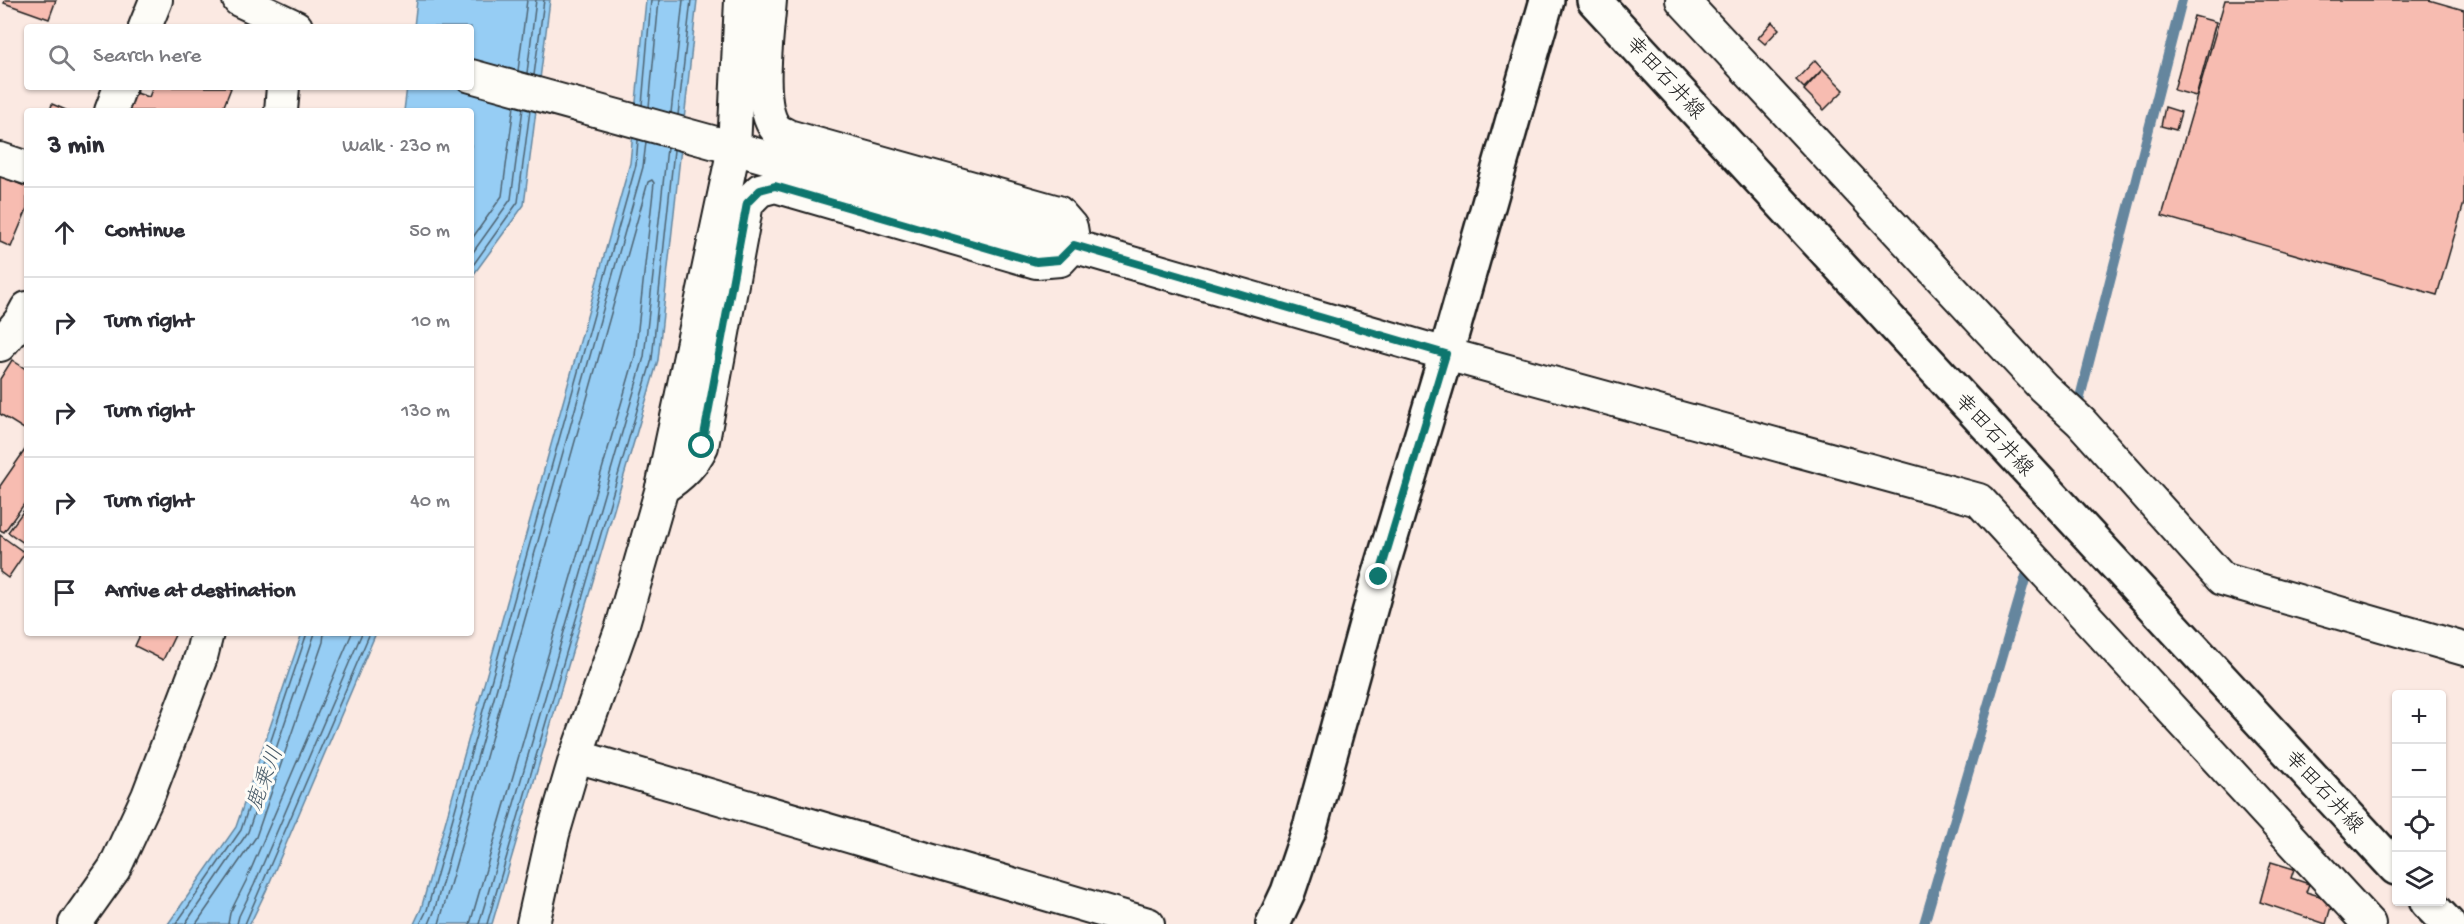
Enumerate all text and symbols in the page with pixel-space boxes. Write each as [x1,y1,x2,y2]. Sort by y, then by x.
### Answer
search box [24,24,474,90]
street label: 幸田石井線 [1618,31,1710,126]
icon: search [45,41,78,74]
text: Search here [93,44,201,70]
text: 3 min [48,132,104,163]
text: Walk · 230 m [342,136,450,159]
icon: ahead [48,216,81,249]
text: Continue [105,219,185,245]
text: 50 m [409,221,450,244]
icon: right [48,306,81,339]
text: Turn right [105,309,193,335]
text: 10 m [412,311,450,334]
street label: 幸田石井線 [1947,388,2039,483]
icon: right [48,396,81,429]
text: Turn right [105,399,193,425]
text: 130 m [401,401,450,424]
route start [688,432,714,458]
icon: right [48,486,81,519]
text: Turn right [105,489,193,515]
text: 40 m [410,491,450,514]
route end [1365,563,1391,589]
icon: arrive [48,576,81,609]
text: Arrive at destination [105,579,295,605]
map controls [2392,690,2446,906]
button: + [2392,690,2446,744]
water label: 鹿乗川 [242,744,291,815]
button: − [2392,744,2446,798]
street label: 幸田石井線 [2277,745,2369,840]
button: locate [2392,798,2446,852]
button: layers [2392,852,2446,906]

